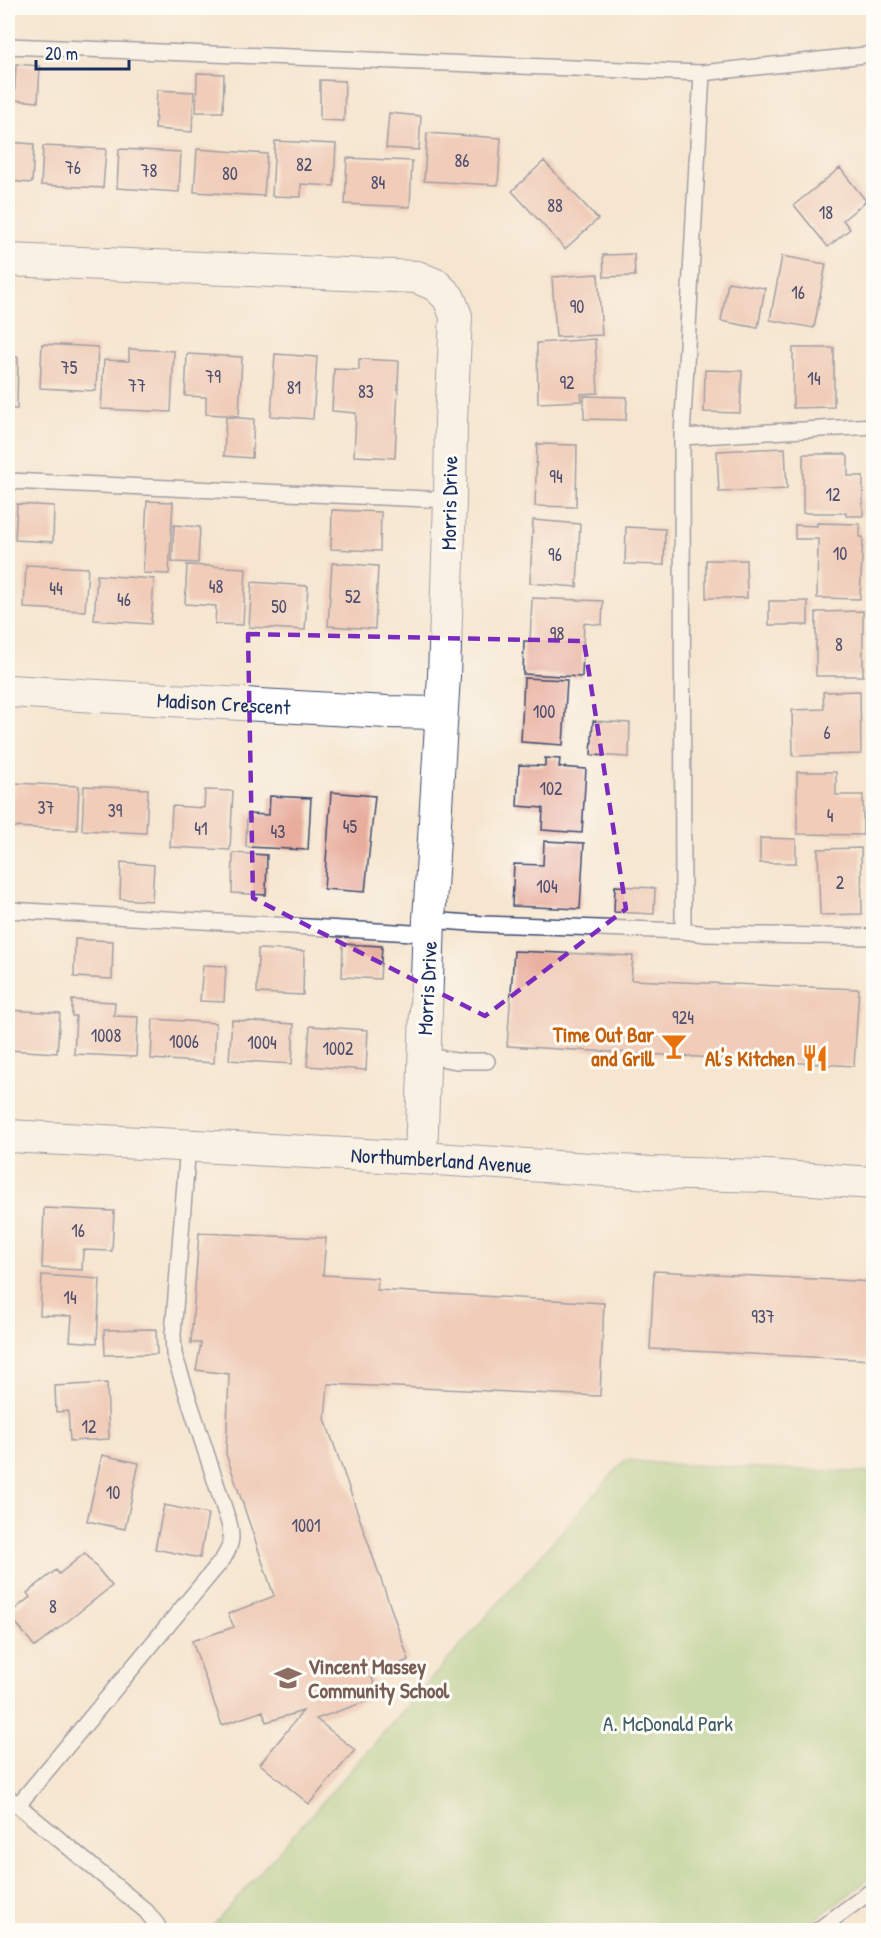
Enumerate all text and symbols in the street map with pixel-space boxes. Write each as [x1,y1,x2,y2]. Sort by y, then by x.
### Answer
scale bar [36,33,129,71]
text: 20 m [45,41,78,66]
house number: 86 [455,148,469,173]
house number: 82 [296,152,313,177]
house number: 76 [65,155,81,180]
house number: 78 [141,158,158,183]
house number: 80 [222,161,238,186]
house number: 84 [371,170,386,195]
house number: 88 [547,193,563,218]
house number: 18 [819,200,833,225]
house number: 16 [791,280,805,305]
house number: 90 [570,294,584,319]
house number: 75 [61,355,78,380]
house number: 79 [205,364,221,389]
house number: 14 [807,366,821,391]
house number: 92 [559,370,575,395]
house number: 77 [128,373,146,398]
house number: 81 [287,375,301,400]
house number: 83 [358,379,374,404]
street label: Morris Drive [434,456,464,550]
house number: 94 [549,464,563,489]
house number: 12 [826,482,841,507]
house number: 10 [833,541,847,566]
house number: 96 [548,542,562,567]
house number: 48 [209,574,223,599]
house number: 44 [49,576,63,601]
house number: 52 [345,584,362,609]
house number: 46 [117,587,131,612]
house number: 50 [271,594,287,619]
house number: 98 [550,621,564,646]
house number: 8 [835,632,843,657]
street label: Madison Crescent [156,685,292,721]
house number: 100 [533,699,555,724]
house number: 6 [823,720,831,745]
house number: 102 [539,776,563,801]
house number: 37 [38,795,55,820]
house number: 39 [108,798,123,823]
house number: 4 [827,803,834,828]
house number: 45 [343,814,358,839]
house number: 41 [194,816,208,841]
house number: 43 [271,819,285,844]
house number: 2 [836,870,845,895]
house number: 104 [536,874,558,899]
street label: Morris Drive [410,940,444,1036]
house number: 924 [672,1005,694,1030]
place label: Time Out Bar and Grill [552,1020,655,1073]
house number: 1008 [91,1023,121,1048]
house number: 1006 [169,1029,199,1054]
house number: 1004 [247,1030,277,1055]
bar icon: Time Out Bar and Grill [659,1031,689,1061]
house number: 1002 [322,1036,354,1061]
restaurant icon: Al's Kitchen [800,1043,830,1073]
place label: Al's Kitchen [705,1044,795,1073]
street label: Northumberland Avenue [350,1140,533,1180]
house number: 16 [71,1218,85,1243]
house number: 14 [63,1285,77,1310]
house number: 937 [751,1304,775,1329]
house number: 12 [82,1414,97,1439]
house number: 10 [106,1480,120,1505]
house number: 1001 [291,1513,321,1538]
house number: 8 [49,1594,57,1619]
place label: Vincent Massey Community School [308,1652,450,1706]
school or university icon: Vincent Massey Community School [273,1663,303,1693]
park label: A. McDonald Park [603,1709,733,1738]

